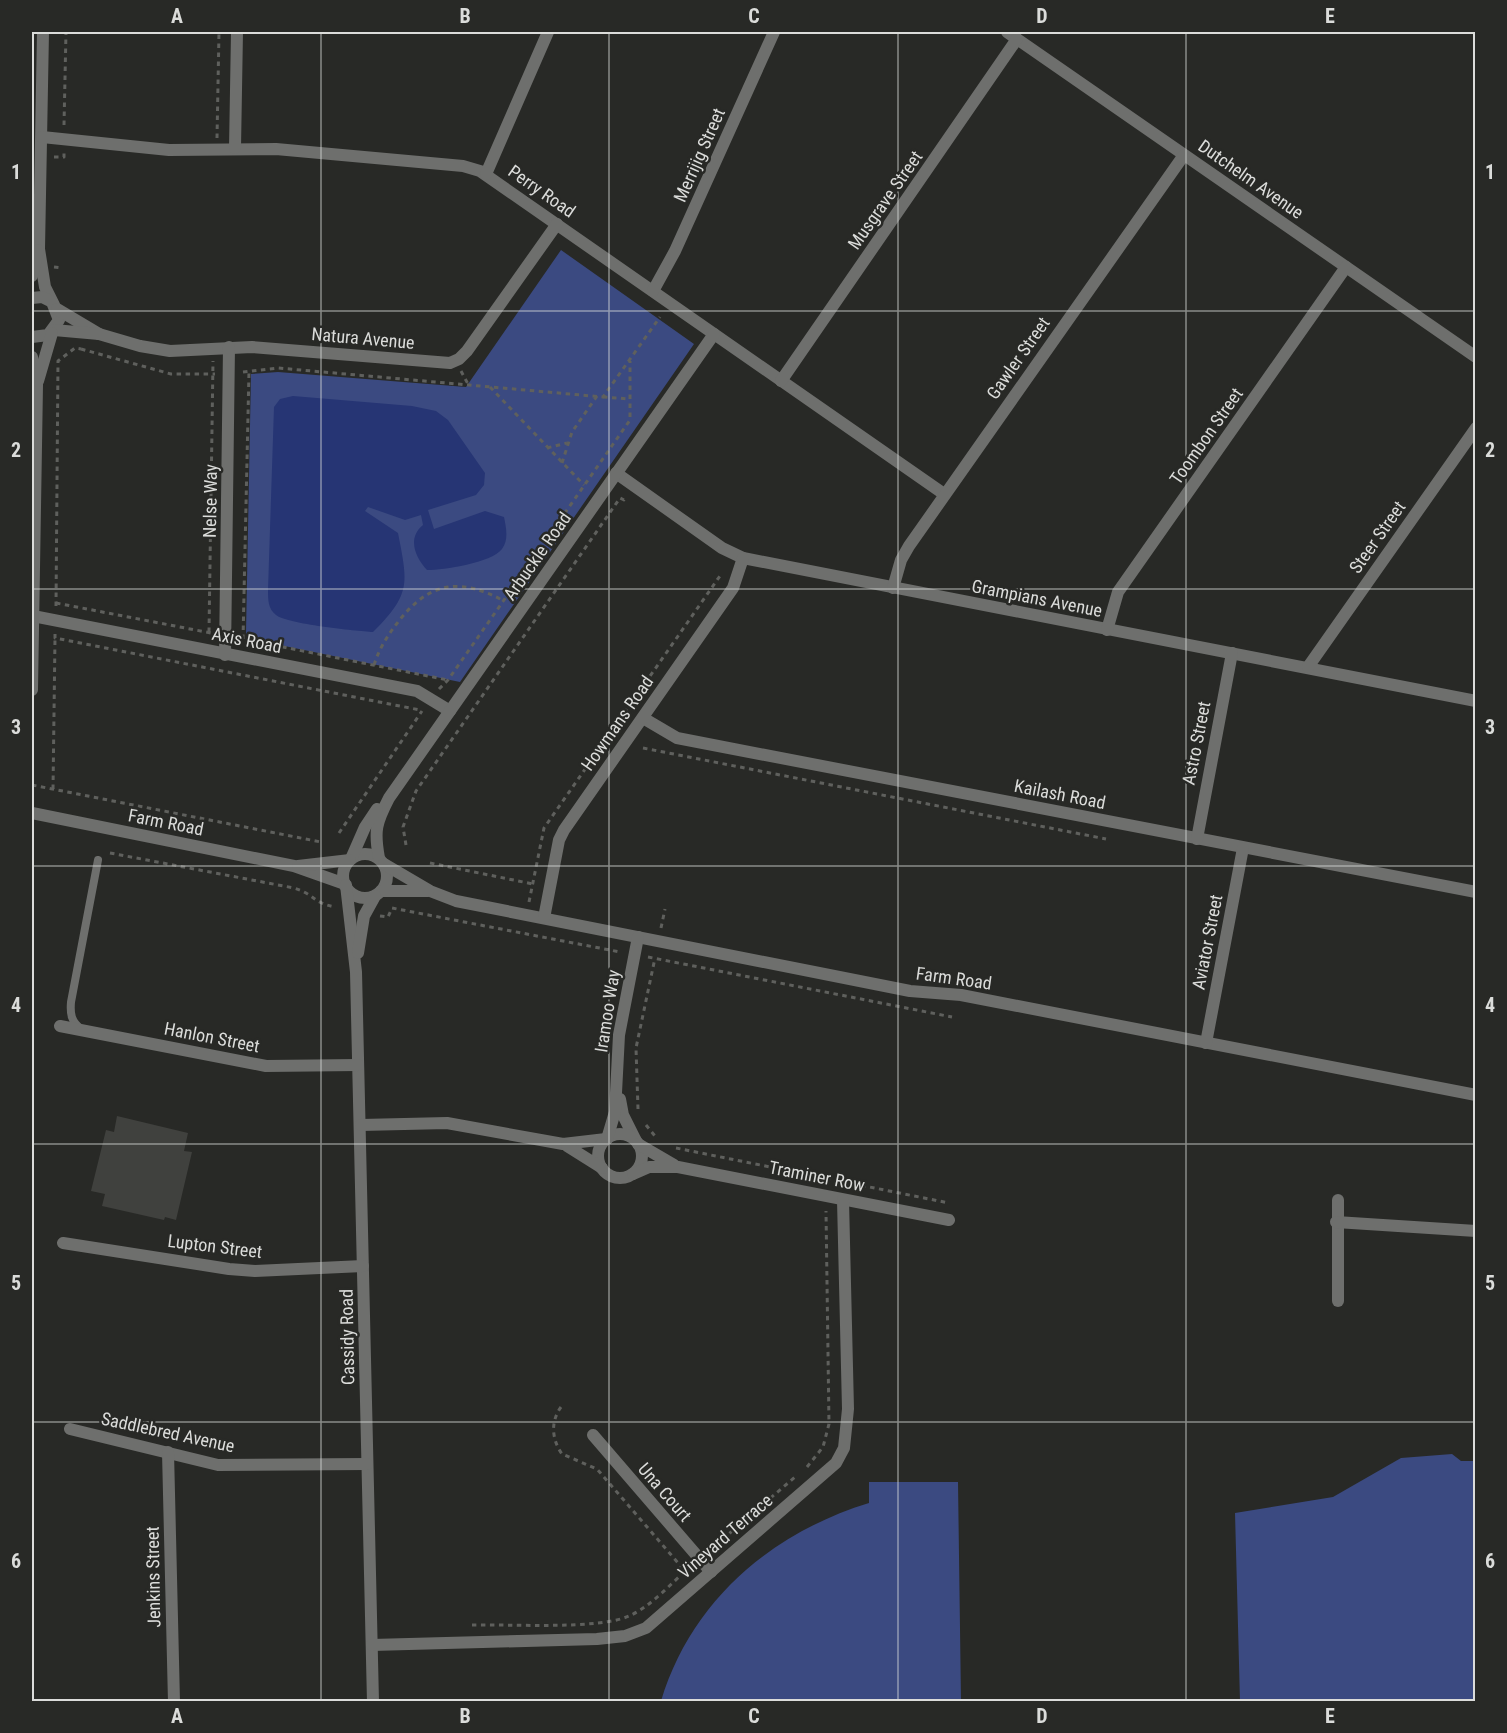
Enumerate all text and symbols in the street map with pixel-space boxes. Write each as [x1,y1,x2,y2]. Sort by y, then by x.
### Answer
text: A [171,4,183,28]
text: B [459,4,471,28]
text: C [748,4,760,28]
text: D [1036,4,1048,28]
text: E [1325,4,1335,28]
street label: Merrijig Street [669,105,729,205]
street label: Dutchelm Avenue [1194,135,1308,223]
street label: Musgrave Street [843,147,927,253]
text: 1 [11,160,21,184]
street label: Perry Road [504,160,580,222]
text: 1 [1485,160,1495,184]
street label: Gawler Street [982,313,1054,403]
street label: Natura Avenue [311,323,415,353]
street label: Toombon Street [1165,384,1247,488]
text: 2 [11,438,21,462]
text: 2 [1485,438,1495,462]
street label: Nelse Way [199,463,221,538]
street label: Steer Street [1344,497,1410,577]
street label: Arbuckle Road [499,508,575,604]
street label: Grampians Avenue [970,575,1104,621]
street label: Axis Road [210,623,284,657]
street label: Howmans Road [576,671,658,775]
street label: Astro Street [1178,699,1214,787]
text: 3 [11,715,21,739]
text: 3 [1485,715,1495,739]
street label: Kailash Road [1013,775,1107,813]
street label: Farm Road [127,804,205,840]
street label: Aviator Street [1187,893,1227,991]
street label: Farm Road [915,962,993,994]
street label: Iramoo Way [590,968,624,1054]
text: 4 [11,993,21,1017]
text: 4 [1485,993,1495,1017]
street label: Hanlon Street [163,1017,261,1057]
street label: Traminer Row [767,1156,867,1196]
street label: Lupton Street [167,1230,263,1262]
text: 5 [11,1271,21,1295]
text: 5 [1485,1271,1495,1295]
street label: Cassidy Road [336,1289,358,1385]
street label: Saddlebred Avenue [99,1408,237,1456]
street label: Una Court [634,1458,696,1526]
street label: Vineyard Terrace [674,1489,776,1583]
street label: Jenkins Street [142,1526,164,1628]
text: 6 [11,1549,21,1573]
text: 6 [1485,1549,1495,1573]
text: A [171,1704,183,1728]
text: B [459,1704,471,1728]
text: C [748,1704,760,1728]
text: D [1036,1704,1048,1728]
text: E [1325,1704,1335,1728]

